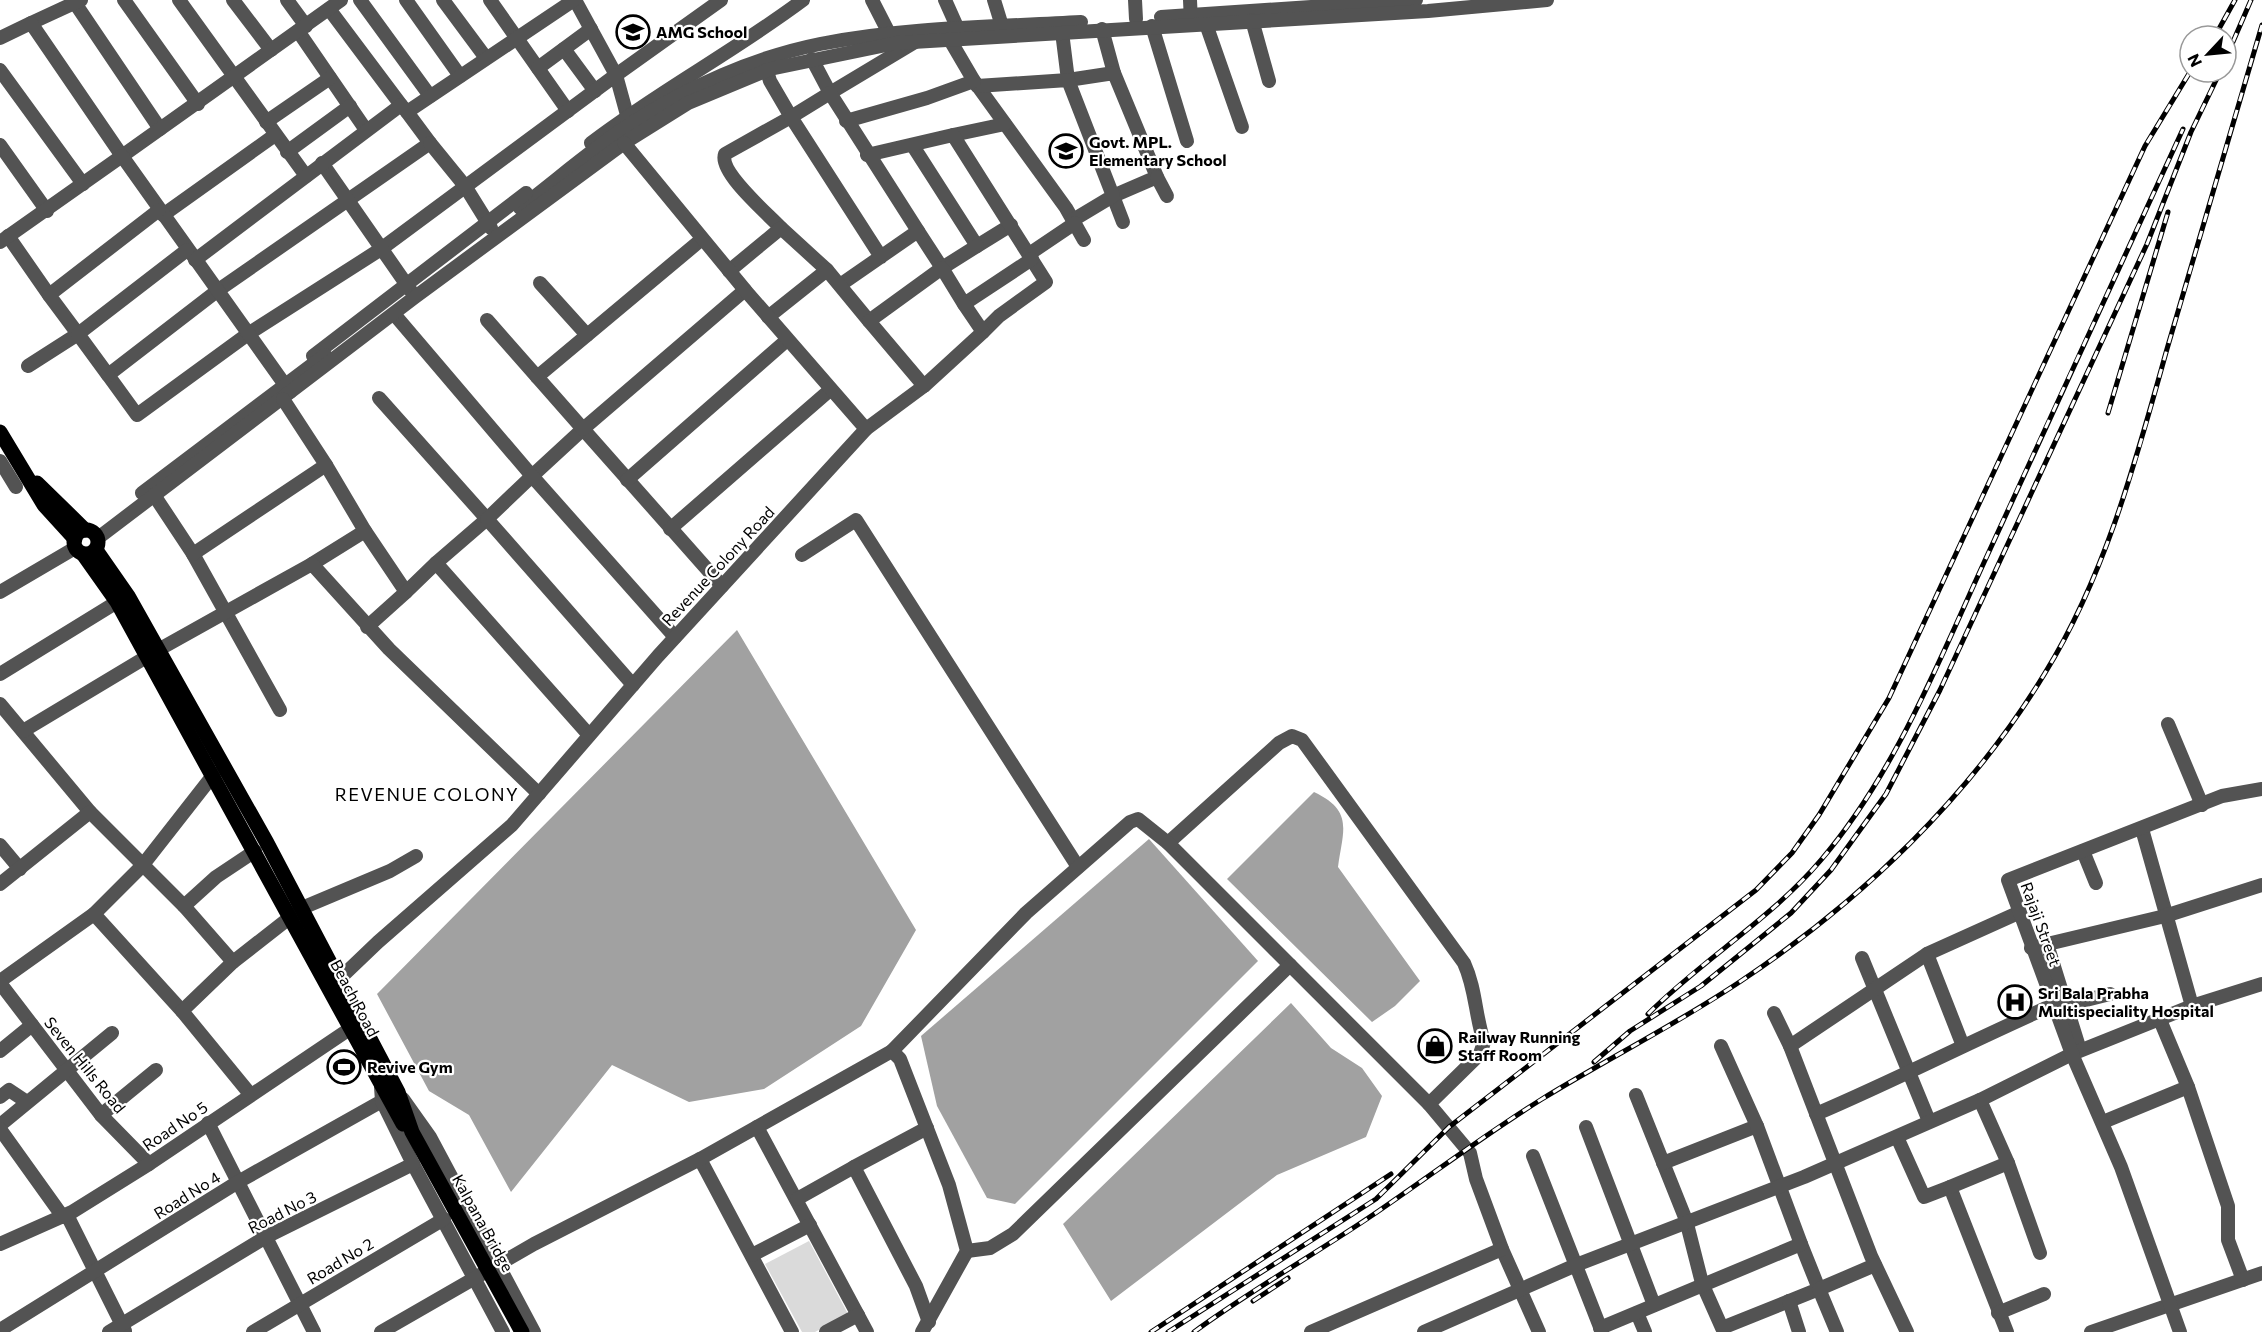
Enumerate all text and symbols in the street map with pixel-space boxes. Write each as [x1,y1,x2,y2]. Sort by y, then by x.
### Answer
school or university icon: AMG School [615,14,651,50]
place label: AMG School [656,22,747,41]
north arrow [2178,24,2238,84]
text: N [2183,51,2205,70]
place label: Govt. MPL. Elementary School [1089,132,1227,169]
school or university icon: Govt. MPL. Elementary School [1048,133,1084,169]
street label: Revenue Colony Road [657,502,778,629]
district label: REVENUE COLONY [335,783,519,805]
street label: Rajaji Street [2017,879,2066,969]
street label: Beach Road [327,956,384,1040]
place label: Sri Bala Prabha Multispeciality Hospital [2038,983,2214,1020]
hospital icon: Sri Bala Prabha Multispeciality Hospital [1997,984,2033,1020]
street label: Seven Hills Road [41,1013,130,1117]
place label: Railway Running Staff Room [1458,1027,1581,1064]
shop icon: Railway Running Staff Room [1417,1028,1453,1064]
sports icon: Revive Gym [326,1049,362,1085]
place label: Revive Gym [367,1057,453,1076]
street label: Road No 5 [139,1097,211,1154]
street label: Road No 4 [150,1167,224,1222]
street label: Kalpana Bridge [449,1171,518,1275]
street label: Road No 3 [244,1186,319,1237]
street label: Road No 2 [303,1233,376,1288]

